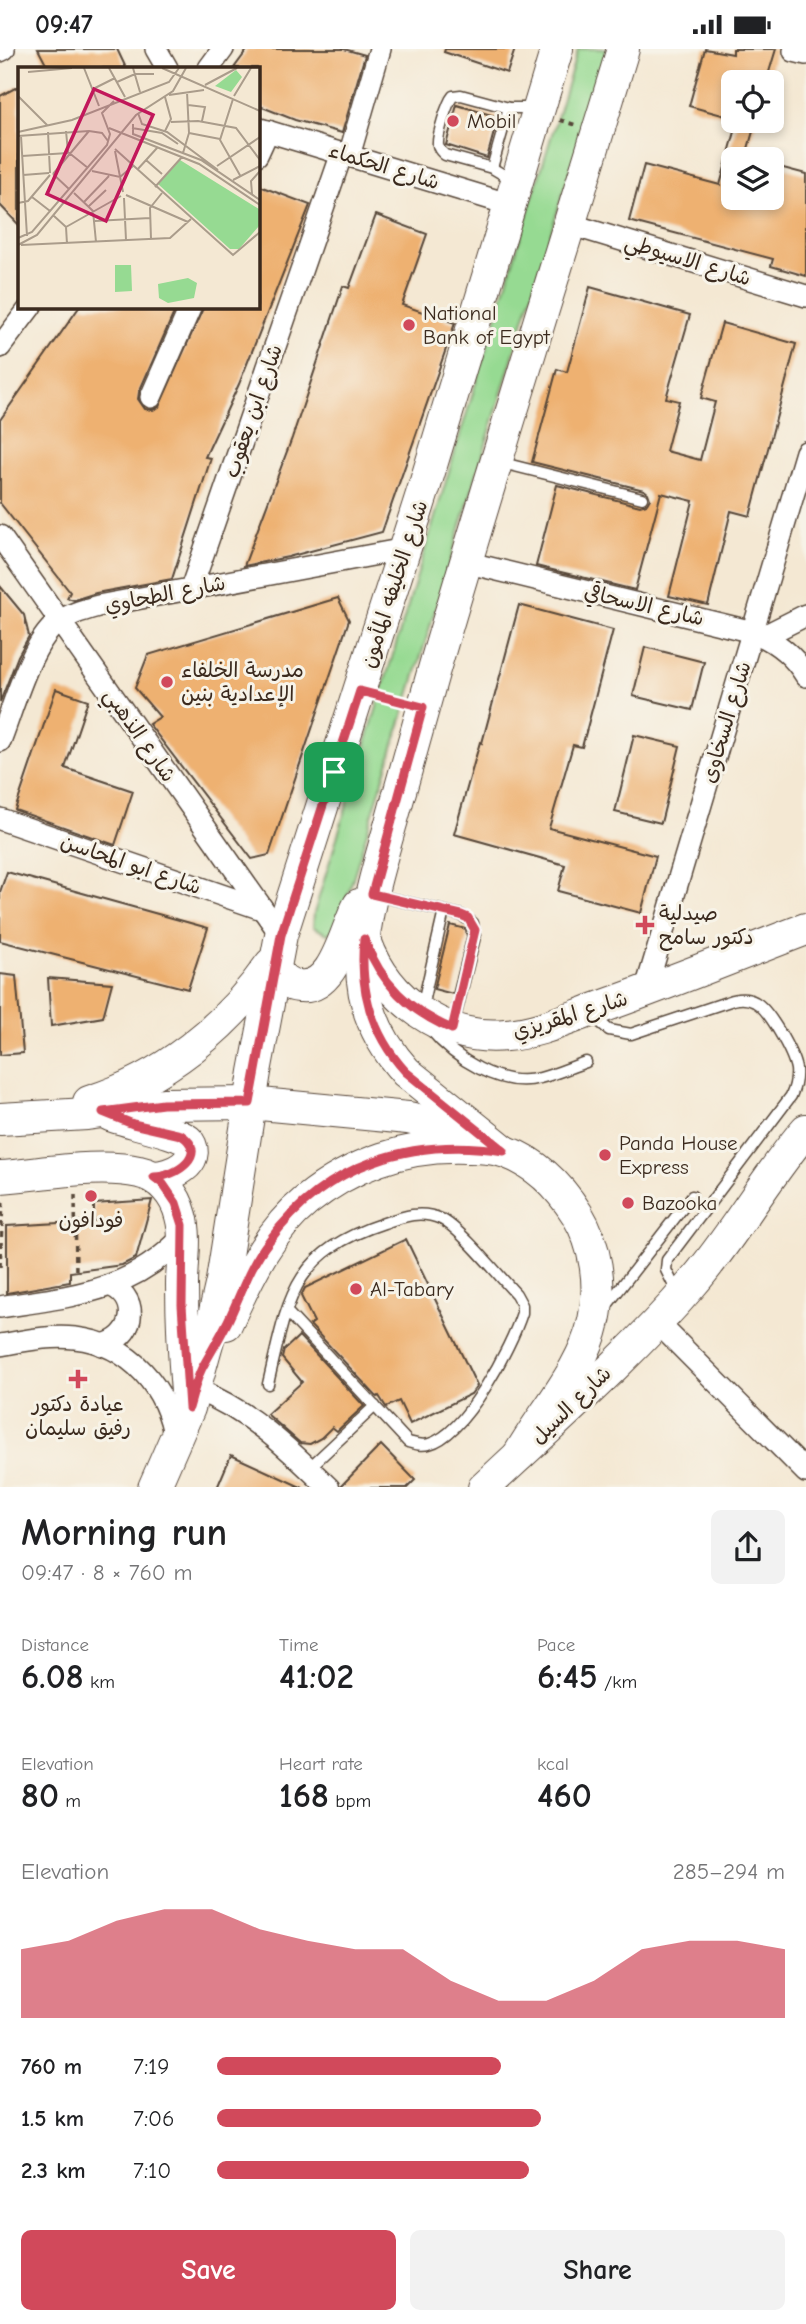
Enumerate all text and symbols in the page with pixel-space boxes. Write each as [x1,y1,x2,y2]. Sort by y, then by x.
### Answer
text: 09:47 [35,10,93,40]
inset map [18,67,259,308]
map controls [721,70,784,210]
button: locate [721,70,784,133]
place label: Mobil [467,109,516,133]
marker: Mobil [445,113,461,129]
street label: شارع الحكماء [325,138,442,197]
button: layers [721,147,784,210]
street label: شارع الاسيوطي [620,229,754,297]
place label: National Bank of Egypt [423,301,551,349]
marker: National Bank of Egypt [401,317,417,333]
street label: شارع ابن يعقوب [219,341,290,482]
street label: شارع الخليفه المأمون [356,497,435,672]
street label: شارع الطحاوي [103,571,228,620]
street label: شارع الاسحاقي [581,579,706,633]
place label: مدرسة الخلفاء الإعدادية بنين [181,658,304,707]
street label: شارع السخاوى [696,658,759,787]
marker: مدرسة الخلفاء الإعدادية بنين [159,674,175,690]
street label: شارع الذهبي [93,684,181,790]
pin [304,742,364,802]
icon: arrive [315,753,353,791]
street label: شارع ابو المحاسن [57,829,204,902]
place label: صيدلية دكتور سامح [659,901,754,951]
marker: صيدلية دكتور سامح [637,917,653,933]
street label: شارع المقريزي [510,986,631,1047]
place label: Panda House Express [619,1131,738,1179]
marker: Panda House Express [597,1147,613,1163]
marker: فودافون [83,1188,99,1204]
place label: Bazooka [642,1191,717,1215]
marker: Bazooka [620,1195,636,1211]
place label: فودافون [58,1208,124,1234]
place label: Al-Tabary [370,1277,454,1301]
marker: Al-Tabary [348,1281,364,1297]
street label: شارع السيل [526,1361,618,1451]
marker: عيادة دكتور رفيق سليمان [68,1369,88,1389]
place label: عيادة دكتور رفيق سليمان [25,1392,131,1440]
button: share [711,1510,785,1584]
text: Morning run [21,1511,227,1555]
text: 09:47 · 8 × 760 m [21,1559,193,1586]
text: Distance [21,1634,89,1656]
text: Time [279,1634,318,1656]
text: Pace [537,1634,575,1656]
text: 6.08 [21,1656,84,1697]
text: 41:02 [279,1656,354,1697]
text: 6:45 [537,1656,598,1697]
text: km [84,1671,115,1693]
text: /km [598,1671,637,1693]
text: Elevation [21,1753,94,1775]
text: Heart rate [279,1753,363,1775]
text: kcal [537,1753,569,1775]
text: 80 [21,1775,59,1816]
text: 168 [279,1775,329,1816]
text: 460 [537,1775,592,1816]
text: m [59,1790,81,1812]
text: bpm [329,1790,371,1812]
text: Elevation [21,1858,109,1885]
text: 285–294 m [673,1858,785,1885]
text: 760 m [21,2053,82,2080]
text: 7:19 [133,2053,169,2080]
text: 1.5 km [21,2105,84,2132]
text: 7:06 [133,2105,175,2132]
text: 2.3 km [21,2157,86,2184]
text: 7:10 [133,2157,171,2184]
button: Save [21,2230,396,2310]
button: Share [410,2230,785,2310]

